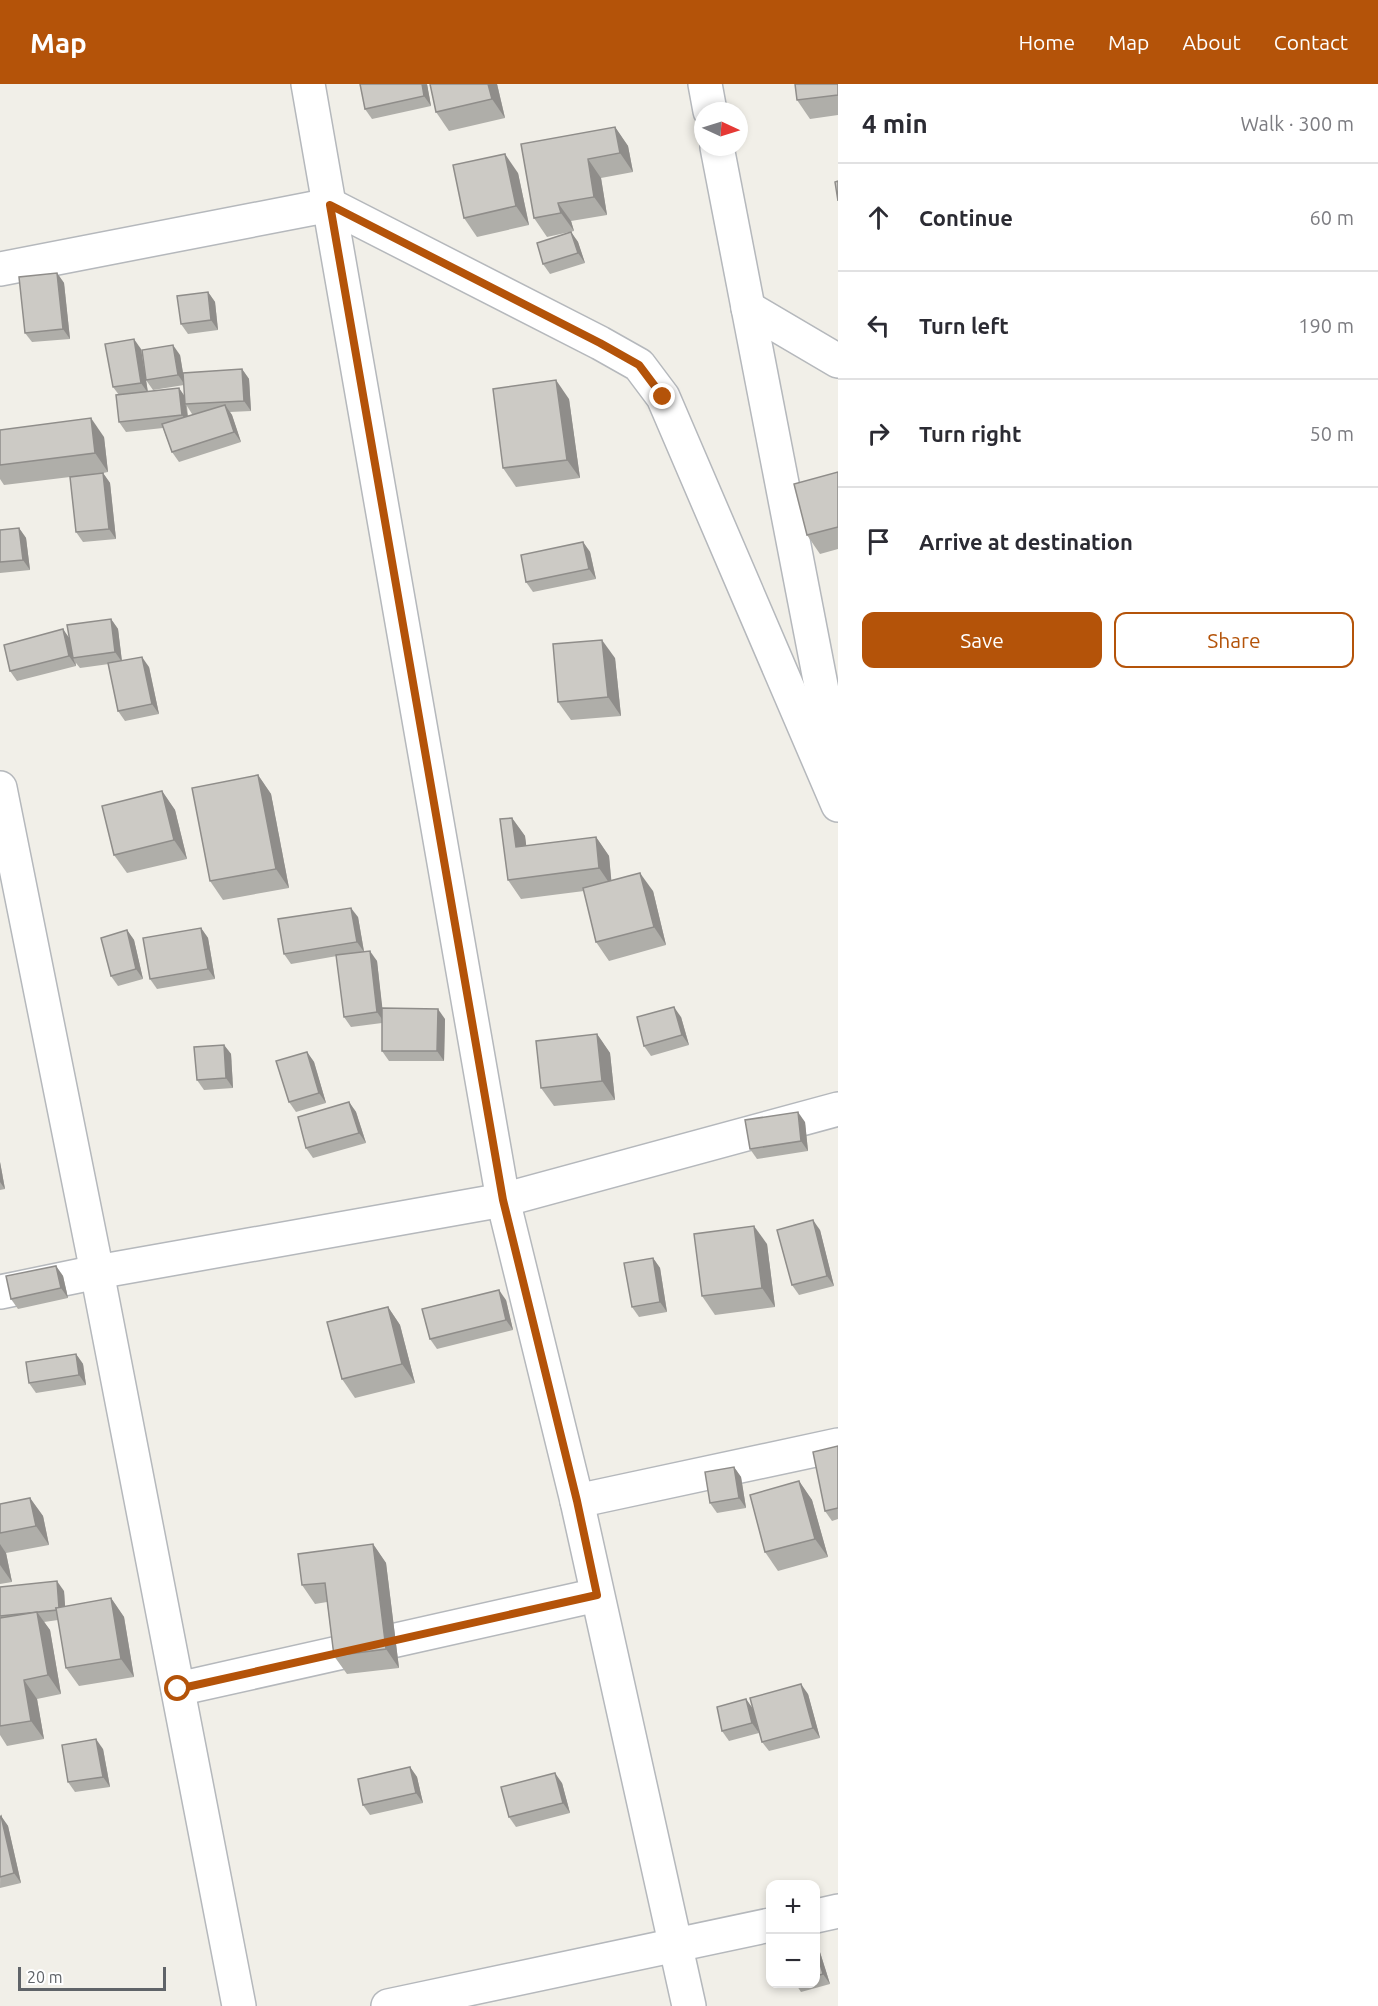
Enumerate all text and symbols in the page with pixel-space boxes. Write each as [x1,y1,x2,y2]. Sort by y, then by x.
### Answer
text: Map [30,27,87,58]
text: Home [1018,30,1075,54]
text: Map [1108,30,1149,54]
text: About [1182,30,1241,54]
text: Contact [1274,30,1348,54]
north arrow [694,102,748,156]
text: 4 min [862,109,928,138]
text: Walk · 300 m [1241,112,1354,135]
icon: ahead [862,201,895,234]
text: Continue [919,205,1013,230]
text: 60 m [1310,206,1354,229]
icon: left [862,309,895,342]
text: Turn left [919,313,1009,338]
text: 190 m [1298,314,1354,337]
route end [649,383,675,409]
icon: right [862,417,895,450]
text: Turn right [919,421,1021,446]
text: 50 m [1310,422,1354,445]
icon: arrive [862,525,895,558]
text: Arrive at destination [919,529,1133,554]
button: Save [862,612,1102,668]
button: Share [1114,612,1354,668]
route start [164,1675,190,1701]
map controls [766,1880,820,1988]
button: + [766,1880,820,1934]
button: − [766,1934,820,1988]
scale bar [18,1964,166,1992]
text: 20 m [27,1968,63,1986]

